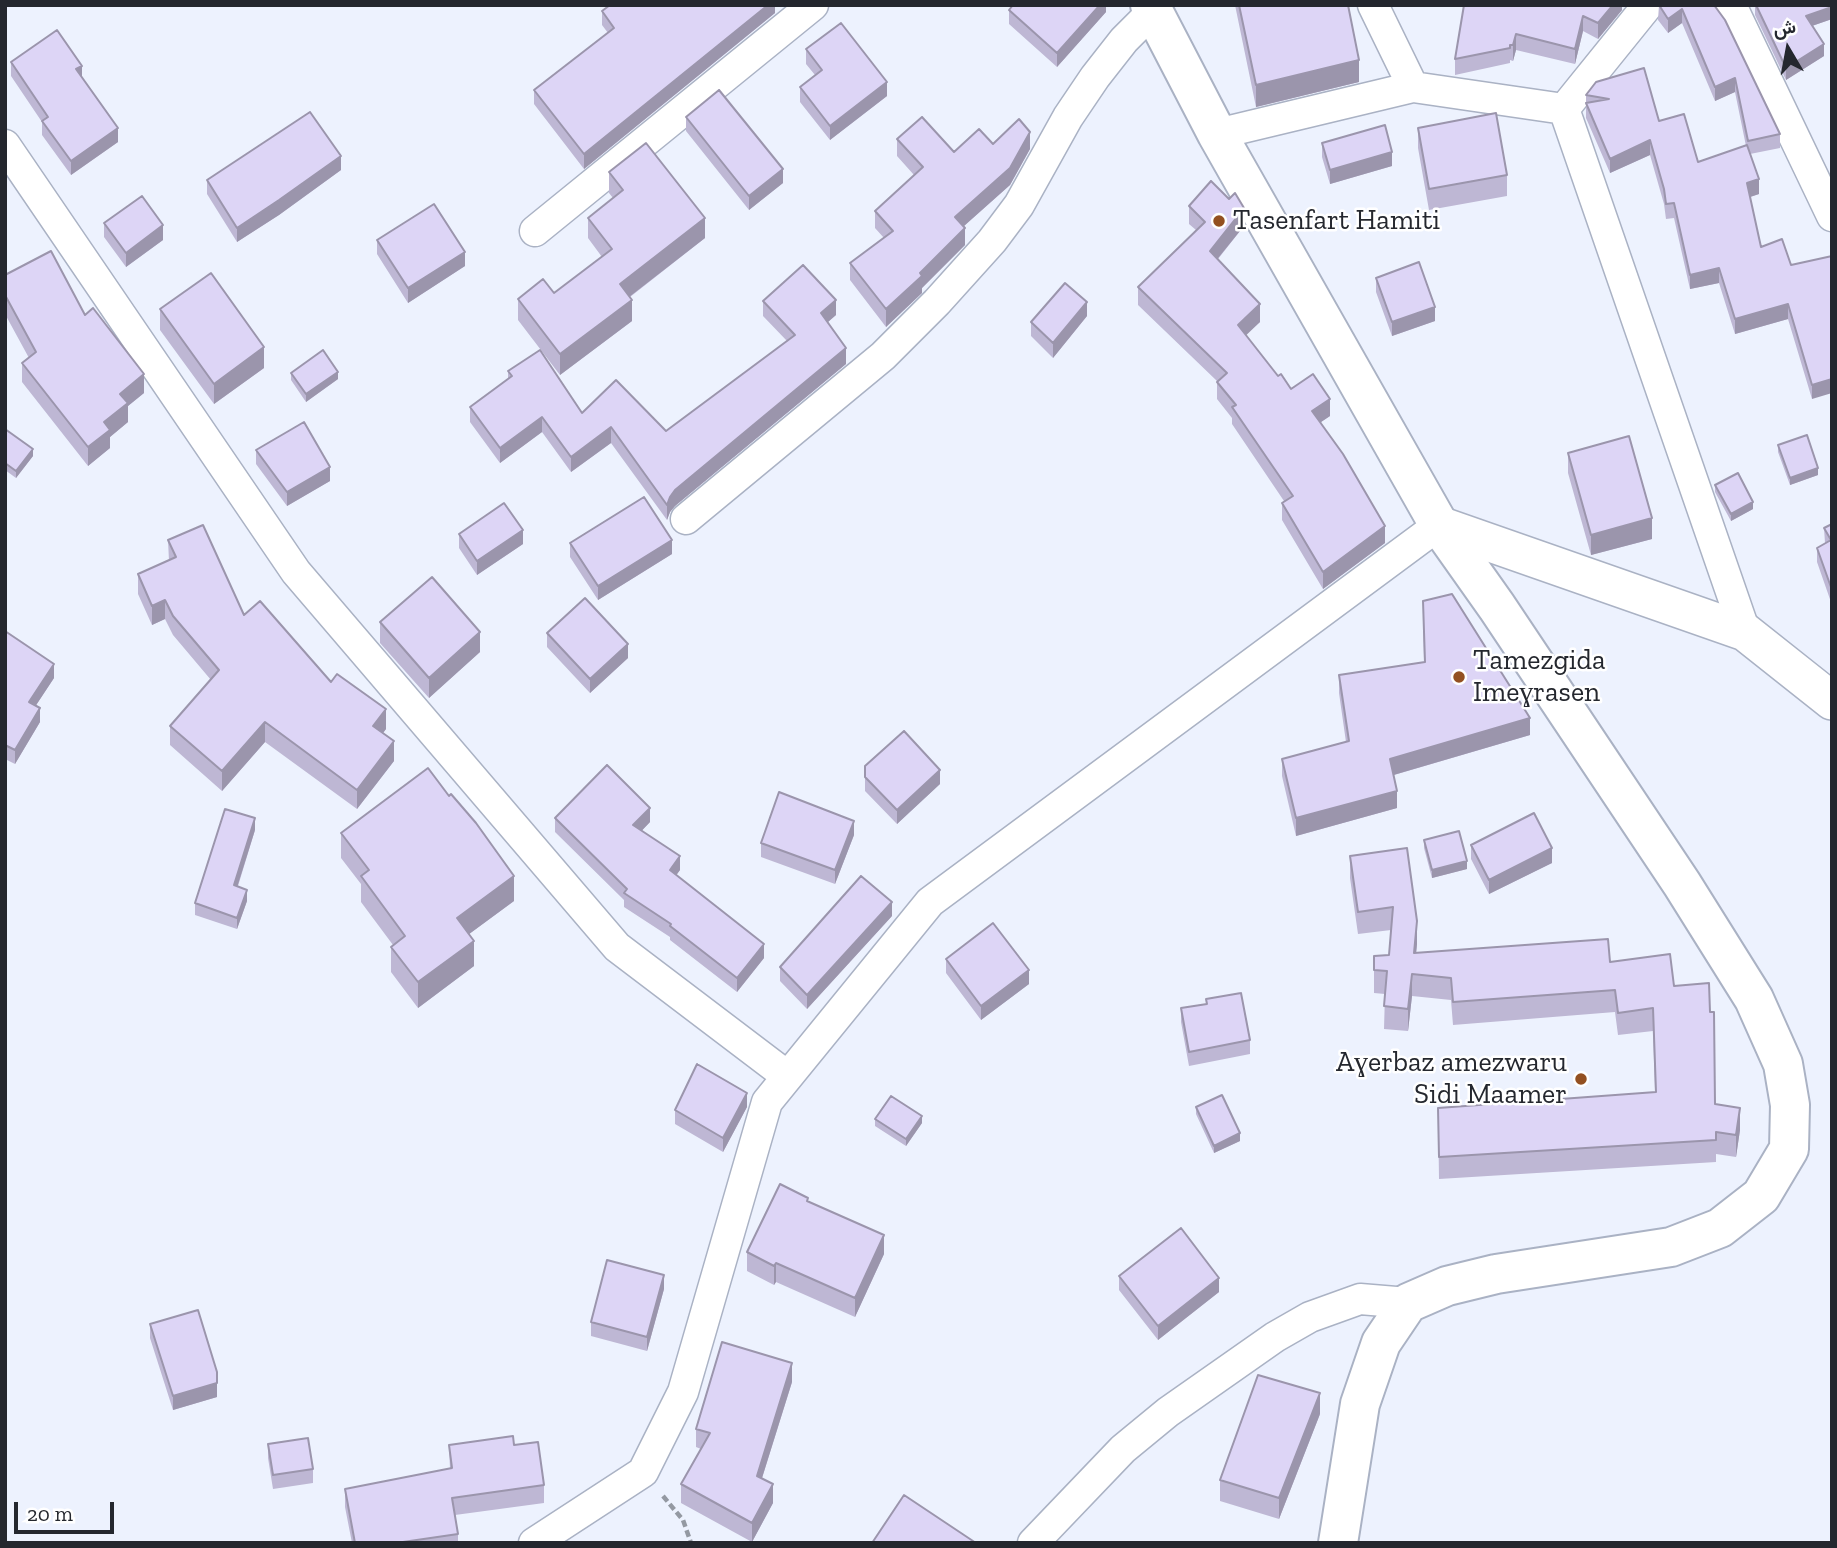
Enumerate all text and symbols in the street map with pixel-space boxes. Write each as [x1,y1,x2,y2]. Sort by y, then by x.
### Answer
north arrow [1753,14,1823,84]
text: ش [1771,15,1798,41]
place label: Tasenfart Hamiti [1233,204,1440,238]
marker: Tasenfart Hamiti [1211,213,1227,229]
place label: Tamezgida Imeɣrasen [1473,644,1605,710]
marker: Tamezgida Imeɣrasen [1451,669,1467,685]
place label: Aɣerbaz amezwaru Sidi Maamer [1336,1046,1567,1112]
marker: Aɣerbaz amezwaru Sidi Maamer [1573,1071,1589,1087]
scale bar [18,1488,117,1532]
text: 20 m [27,1501,73,1526]

